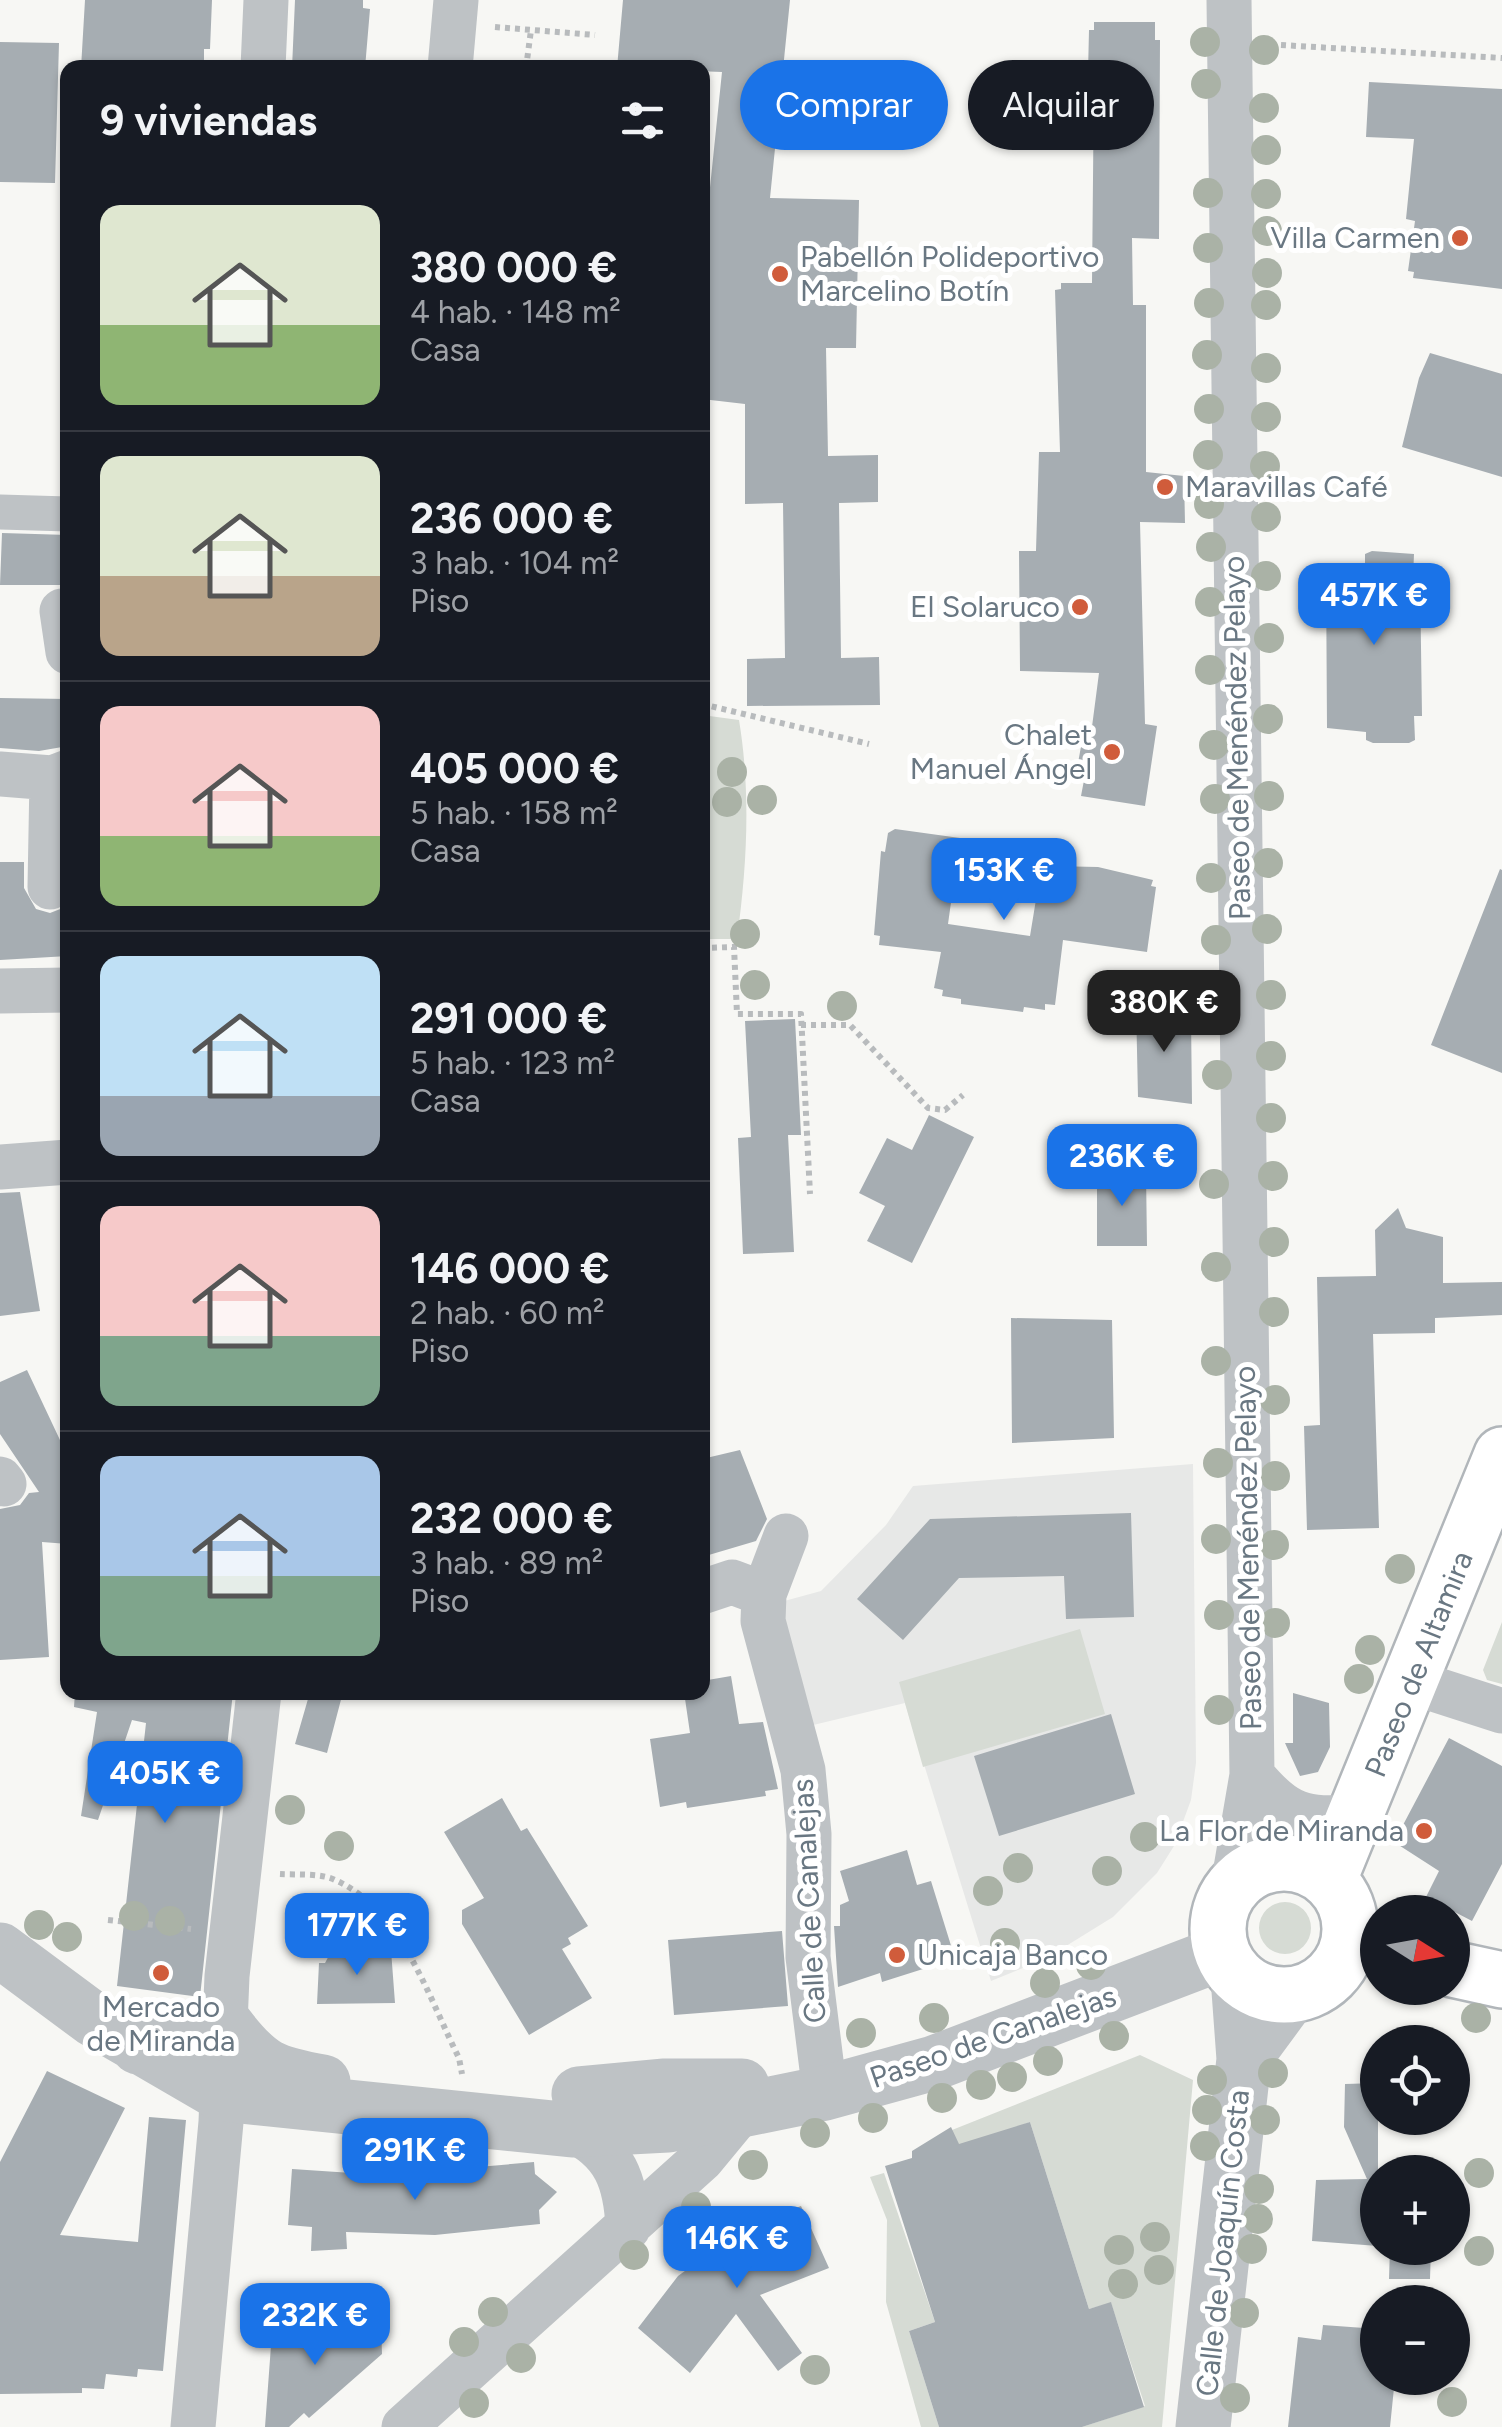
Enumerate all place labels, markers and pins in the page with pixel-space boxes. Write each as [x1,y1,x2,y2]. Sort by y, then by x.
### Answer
place label: Villa Carmen [1271,219,1440,256]
marker: Villa Carmen [1449,227,1471,249]
place label: Pabellón Polideportivo Marcelino Botín [800,238,1099,309]
marker: Pabellón Polideportivo Marcelino Botín [769,263,791,285]
place label: Maravillas Café [1185,468,1388,505]
marker: Maravillas Café [1154,476,1176,498]
pin: 457K € [1293,563,1455,648]
place label: El Solaruco [910,588,1060,625]
marker: El Solaruco [1069,596,1091,618]
place label: Chalet Manuel Ángel [910,716,1092,787]
marker: Chalet Manuel Ángel [1101,741,1123,763]
pin: 153K € [923,838,1085,923]
pin: 380K € [1083,970,1245,1055]
pin: 236K € [1041,1124,1203,1209]
pin: 405K € [84,1741,246,1826]
place label: La Flor de Miranda [1159,1812,1404,1849]
marker: La Flor de Miranda [1413,1820,1435,1842]
pin: 177K € [276,1893,438,1978]
place label: Unicaja Banco [917,1936,1108,1973]
marker: Unicaja Banco [886,1944,908,1966]
marker: Mercado de Miranda [150,1962,172,1984]
place label: Mercado de Miranda [87,1988,235,2059]
pin: 291K € [334,2118,496,2203]
pin: 146K € [656,2206,818,2291]
pin: 232K € [234,2283,396,2368]

